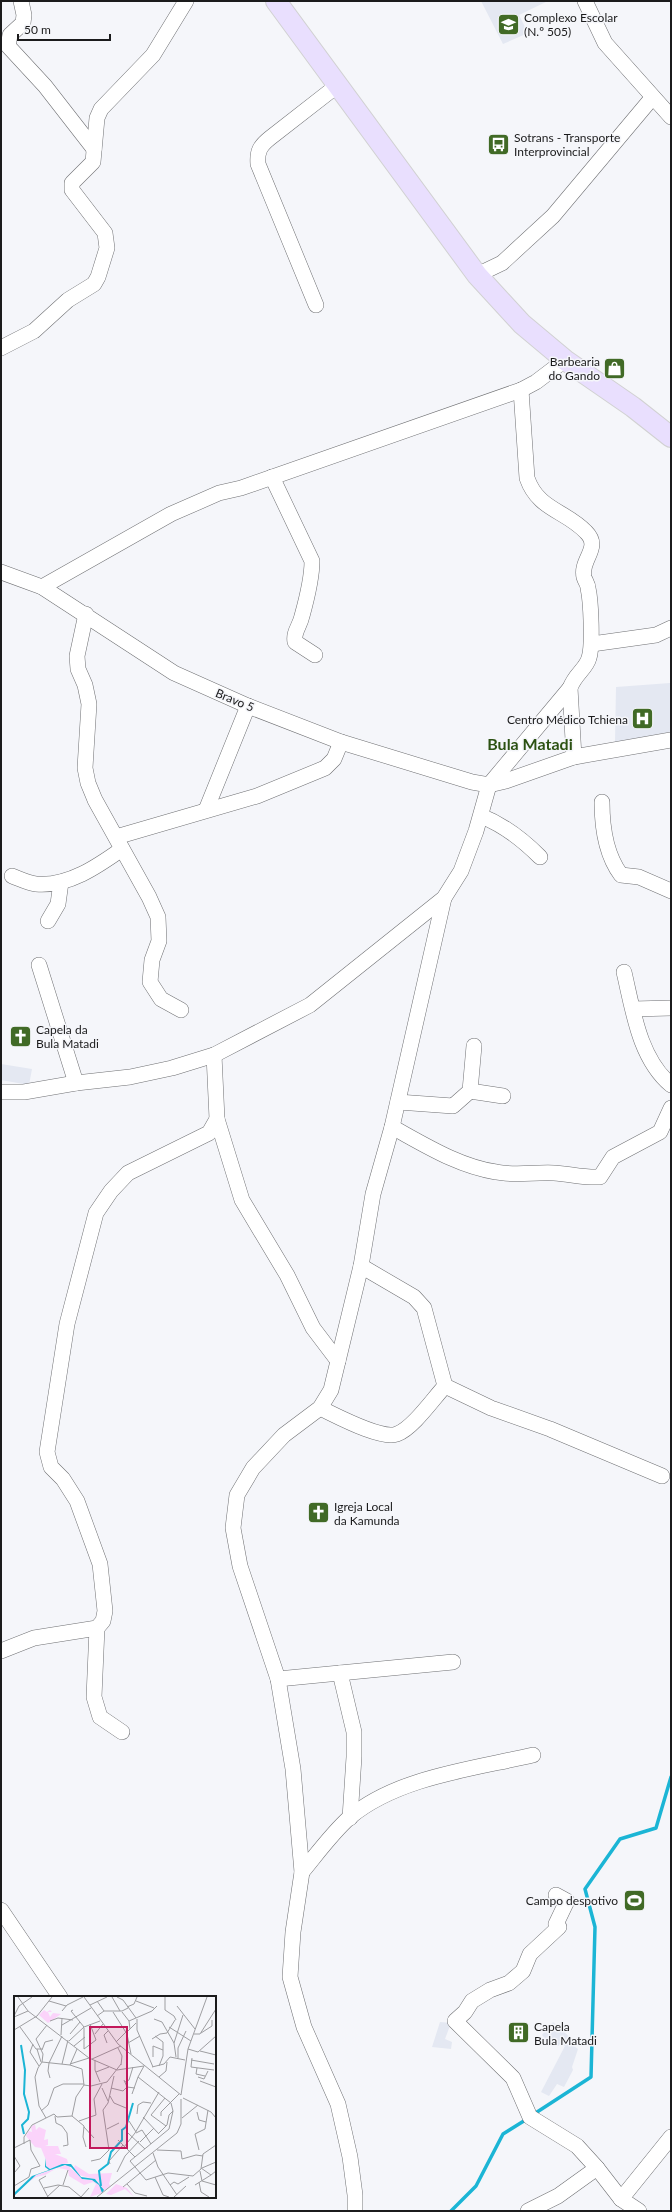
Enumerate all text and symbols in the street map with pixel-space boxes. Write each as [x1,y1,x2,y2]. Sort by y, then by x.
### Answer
place label: Complexo Escolar (N.º 505) [524,10,618,39]
school or university icon: Complexo Escolar (N.º 505) [495,11,521,37]
scale bar [18,16,110,42]
text: 50 m [24,22,51,37]
place label: Sotrans - Transporte Interprovincial [514,130,620,159]
bus stop icon: Sotrans - Transporte Interprovincial [485,131,511,157]
place label: Barbearia do Gando [548,354,600,383]
shop icon: Barbearia do Gando [602,355,628,381]
street label: Bravo 5 [213,685,257,715]
hospital icon: Centro Médico Tchiena [630,706,656,732]
place label: Centro Médico Tchiena [507,712,628,727]
district label: Bula Matadi [487,734,573,753]
place label: Capela da Bula Matadi [36,1022,99,1051]
church icon: Capela da Bula Matadi [8,1023,34,1049]
place label: Igreja Local da Kamunda [334,1499,400,1528]
church icon: Igreja Local da Kamunda [305,1500,331,1526]
sports icon: Campo despotivo [621,1887,647,1913]
place label: Campo despotivo [526,1893,618,1908]
inset map [14,1996,216,2198]
place label: Capela Bula Matadi [534,2019,597,2048]
building icon: Capela Bula Matadi [506,2020,532,2046]

